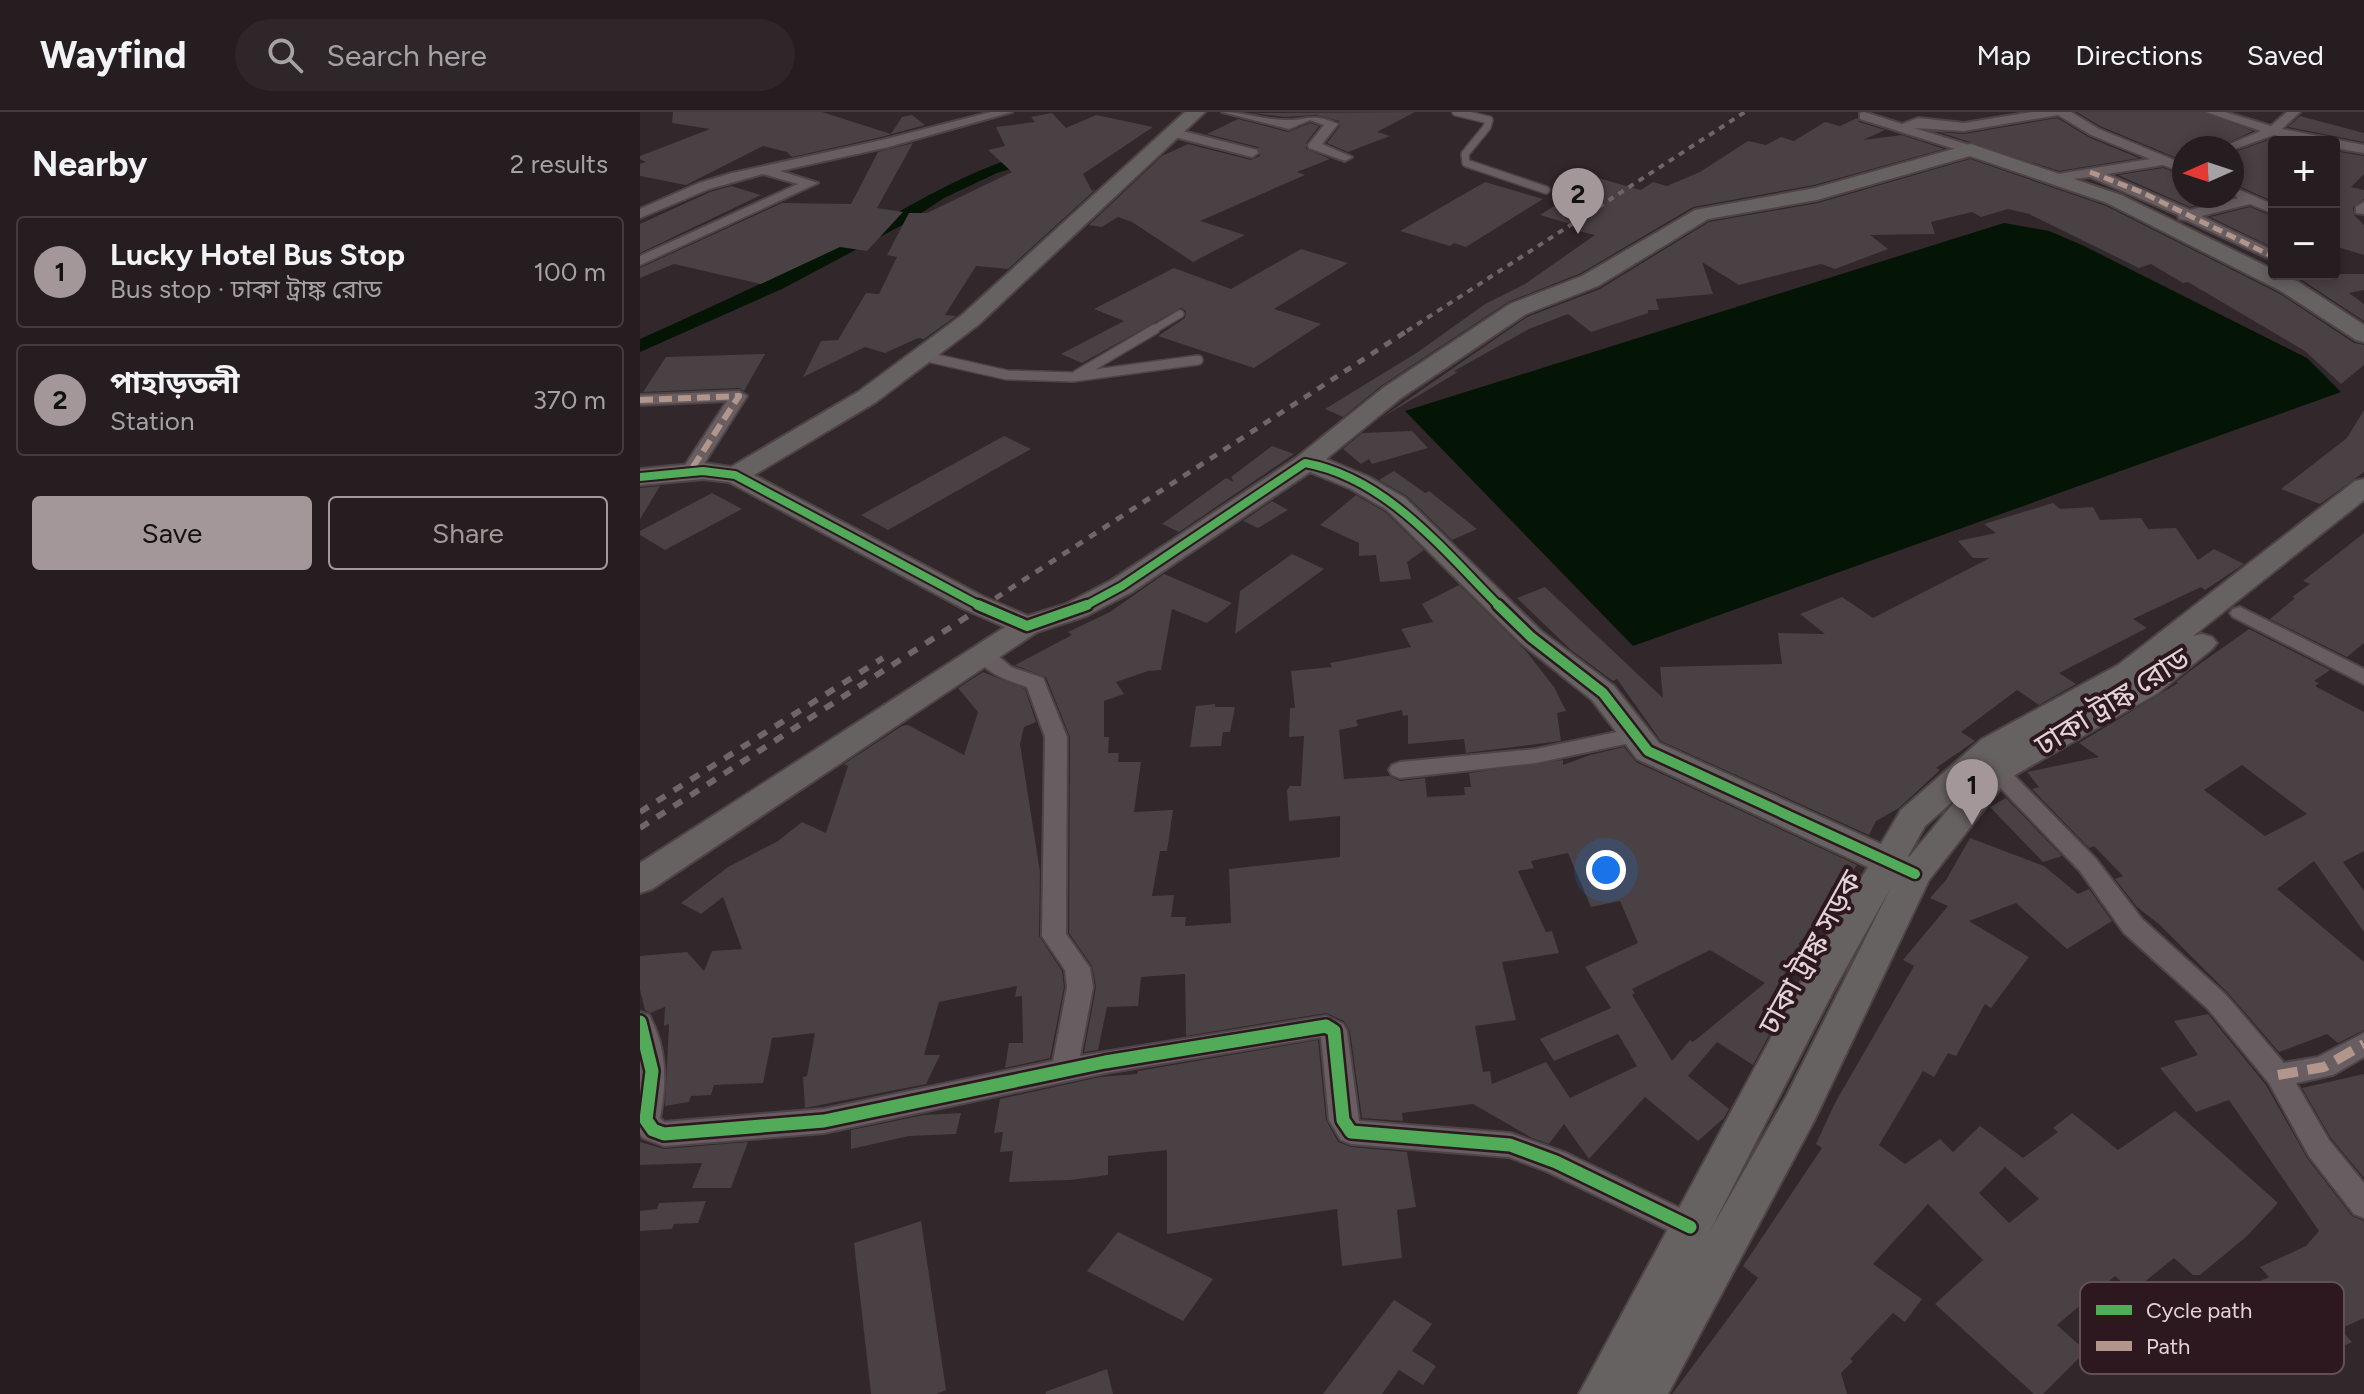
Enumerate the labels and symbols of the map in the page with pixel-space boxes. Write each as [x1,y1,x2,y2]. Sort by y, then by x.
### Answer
north arrow [2172,136,2244,208]
pin: 2 [1552,168,1604,234]
street label: ঢাকা ট্রাঙ্ক রোড [2027,639,2196,763]
pin: 1 [1946,759,1998,825]
your location [1586,850,1626,890]
street label: ঢাকা ট্রাঙ্ক সড়ক [1749,863,1870,1041]
legend [2080,1282,2344,1374]
text: Cycle path [2146,1297,2252,1324]
text: Path [2146,1333,2190,1360]

